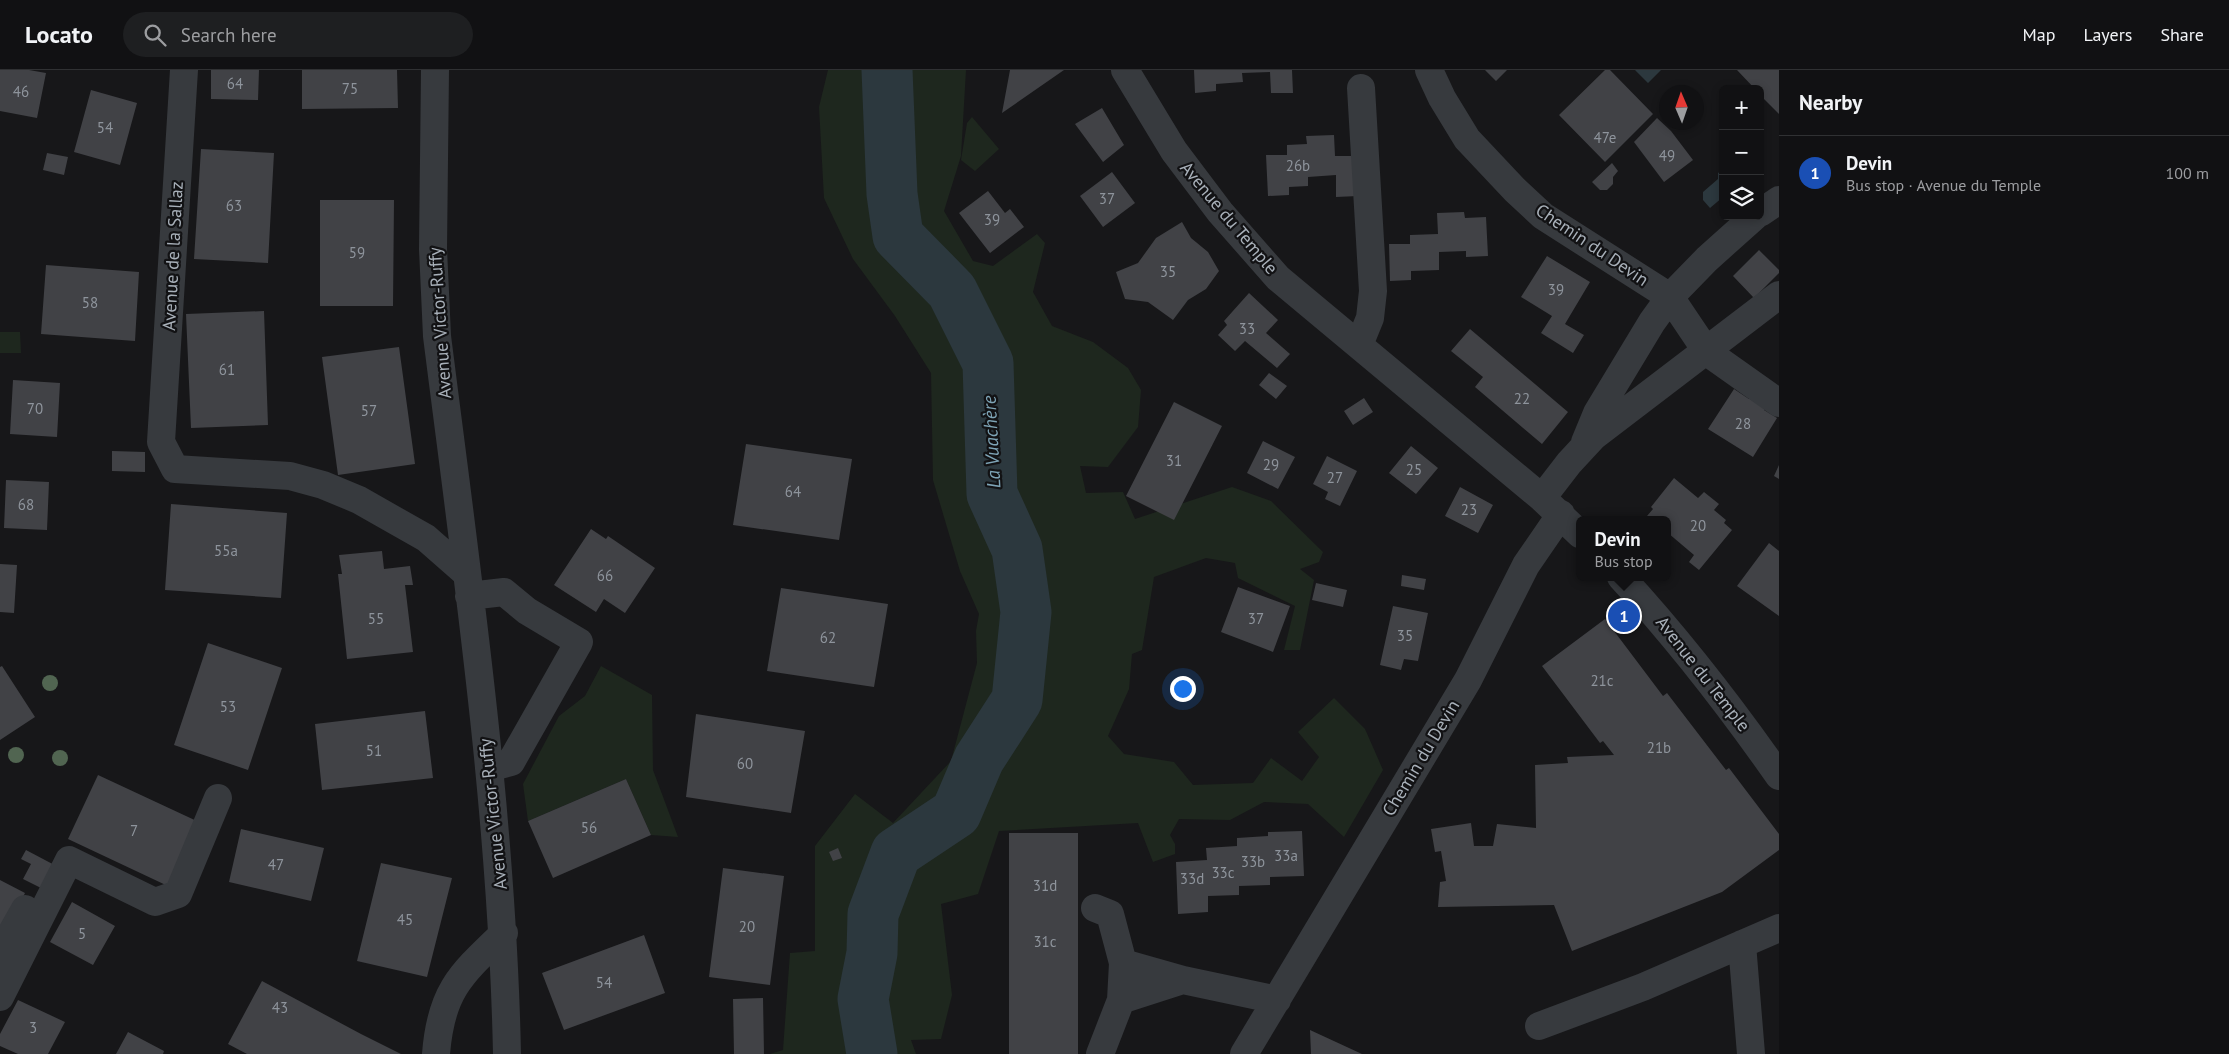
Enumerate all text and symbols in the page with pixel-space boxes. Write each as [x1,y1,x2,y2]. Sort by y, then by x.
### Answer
search box [123,12,473,57]
text: Locato [25,19,93,50]
icon: search [141,21,169,49]
text: Search here [181,23,277,47]
text: Map [2023,23,2055,46]
text: Layers [2083,23,2132,46]
text: Share [2160,23,2204,46]
house number: 64 [227,74,243,93]
house number: 75 [342,79,358,98]
house number: 46 [13,82,29,101]
north arrow [1659,85,1704,130]
map controls [1719,85,1764,220]
button: + [1719,85,1764,130]
text: Nearby [1799,89,1862,116]
house number: 54 [97,118,113,137]
house number: 47e [1594,128,1616,147]
button: − [1719,130,1764,175]
house number: 49 [1659,146,1675,165]
text: Devin [1846,151,1892,175]
house number: 26b [1286,156,1310,175]
street label: Avenue du Temple [1175,157,1283,279]
text: 1 [1810,163,1820,183]
text: 100 m [2166,163,2209,183]
button: layers [1719,175,1764,220]
text: Bus stop · Avenue du Temple [1846,175,2041,195]
street label: Avenue de la Sallaz [157,181,188,331]
house number: 37 [1099,189,1115,208]
house number: 63 [226,196,242,215]
street label: Chemin du Devin [1531,198,1653,291]
house number: 39 [984,210,1000,229]
house number: 59 [349,243,365,262]
street label: Avenue Victor-Ruffy [423,246,456,400]
house number: 35 [1160,262,1176,281]
house number: 39 [1548,280,1564,299]
house number: 58 [82,293,98,312]
house number: 33 [1239,319,1255,338]
house number: 61 [219,360,235,379]
house number: 22 [1514,389,1530,408]
water label: La Vuachère [977,395,1005,489]
house number: 70 [27,399,43,418]
house number: 57 [361,401,377,420]
house number: 28 [1735,414,1751,433]
house number: 31 [1166,451,1182,470]
house number: 29 [1263,455,1279,474]
house number: 25 [1406,460,1422,479]
house number: 27 [1327,468,1343,487]
house number: 64 [785,482,801,501]
house number: 68 [18,495,34,514]
house number: 23 [1461,500,1477,519]
popup [1576,516,1671,581]
house number: 20 [1690,516,1706,535]
text: Devin [1594,527,1641,551]
house number: 55a [214,541,238,560]
text: Bus stop [1594,551,1653,571]
house number: 66 [597,566,613,585]
pin: 1 [1608,597,1640,635]
house number: 55 [368,609,384,628]
house number: 37 [1248,609,1264,628]
street label: Avenue du Temple [1651,611,1756,736]
house number: 35 [1397,626,1413,645]
house number: 62 [820,628,836,647]
house number: 21c [1590,671,1614,690]
your location [1170,676,1196,702]
street label: Chemin du Devin [1377,695,1464,820]
house number: 53 [220,697,236,716]
street label: Avenue Victor-Ruffy [473,737,512,891]
house number: 21b [1647,738,1671,757]
house number: 51 [366,741,382,760]
house number: 60 [737,754,753,773]
house number: 56 [581,818,597,837]
house number: 7 [130,821,138,840]
house number: 33a [1274,846,1298,865]
house number: 33b [1241,852,1265,871]
house number: 47 [268,855,284,874]
house number: 33c [1211,863,1235,882]
house number: 33d [1180,869,1204,888]
house number: 31d [1033,876,1057,895]
house number: 45 [397,910,413,929]
house number: 20 [739,917,755,936]
house number: 5 [78,924,86,943]
house number: 31c [1033,932,1057,951]
house number: 54 [596,973,612,992]
house number: 43 [272,998,288,1017]
house number: 3 [29,1018,37,1037]

